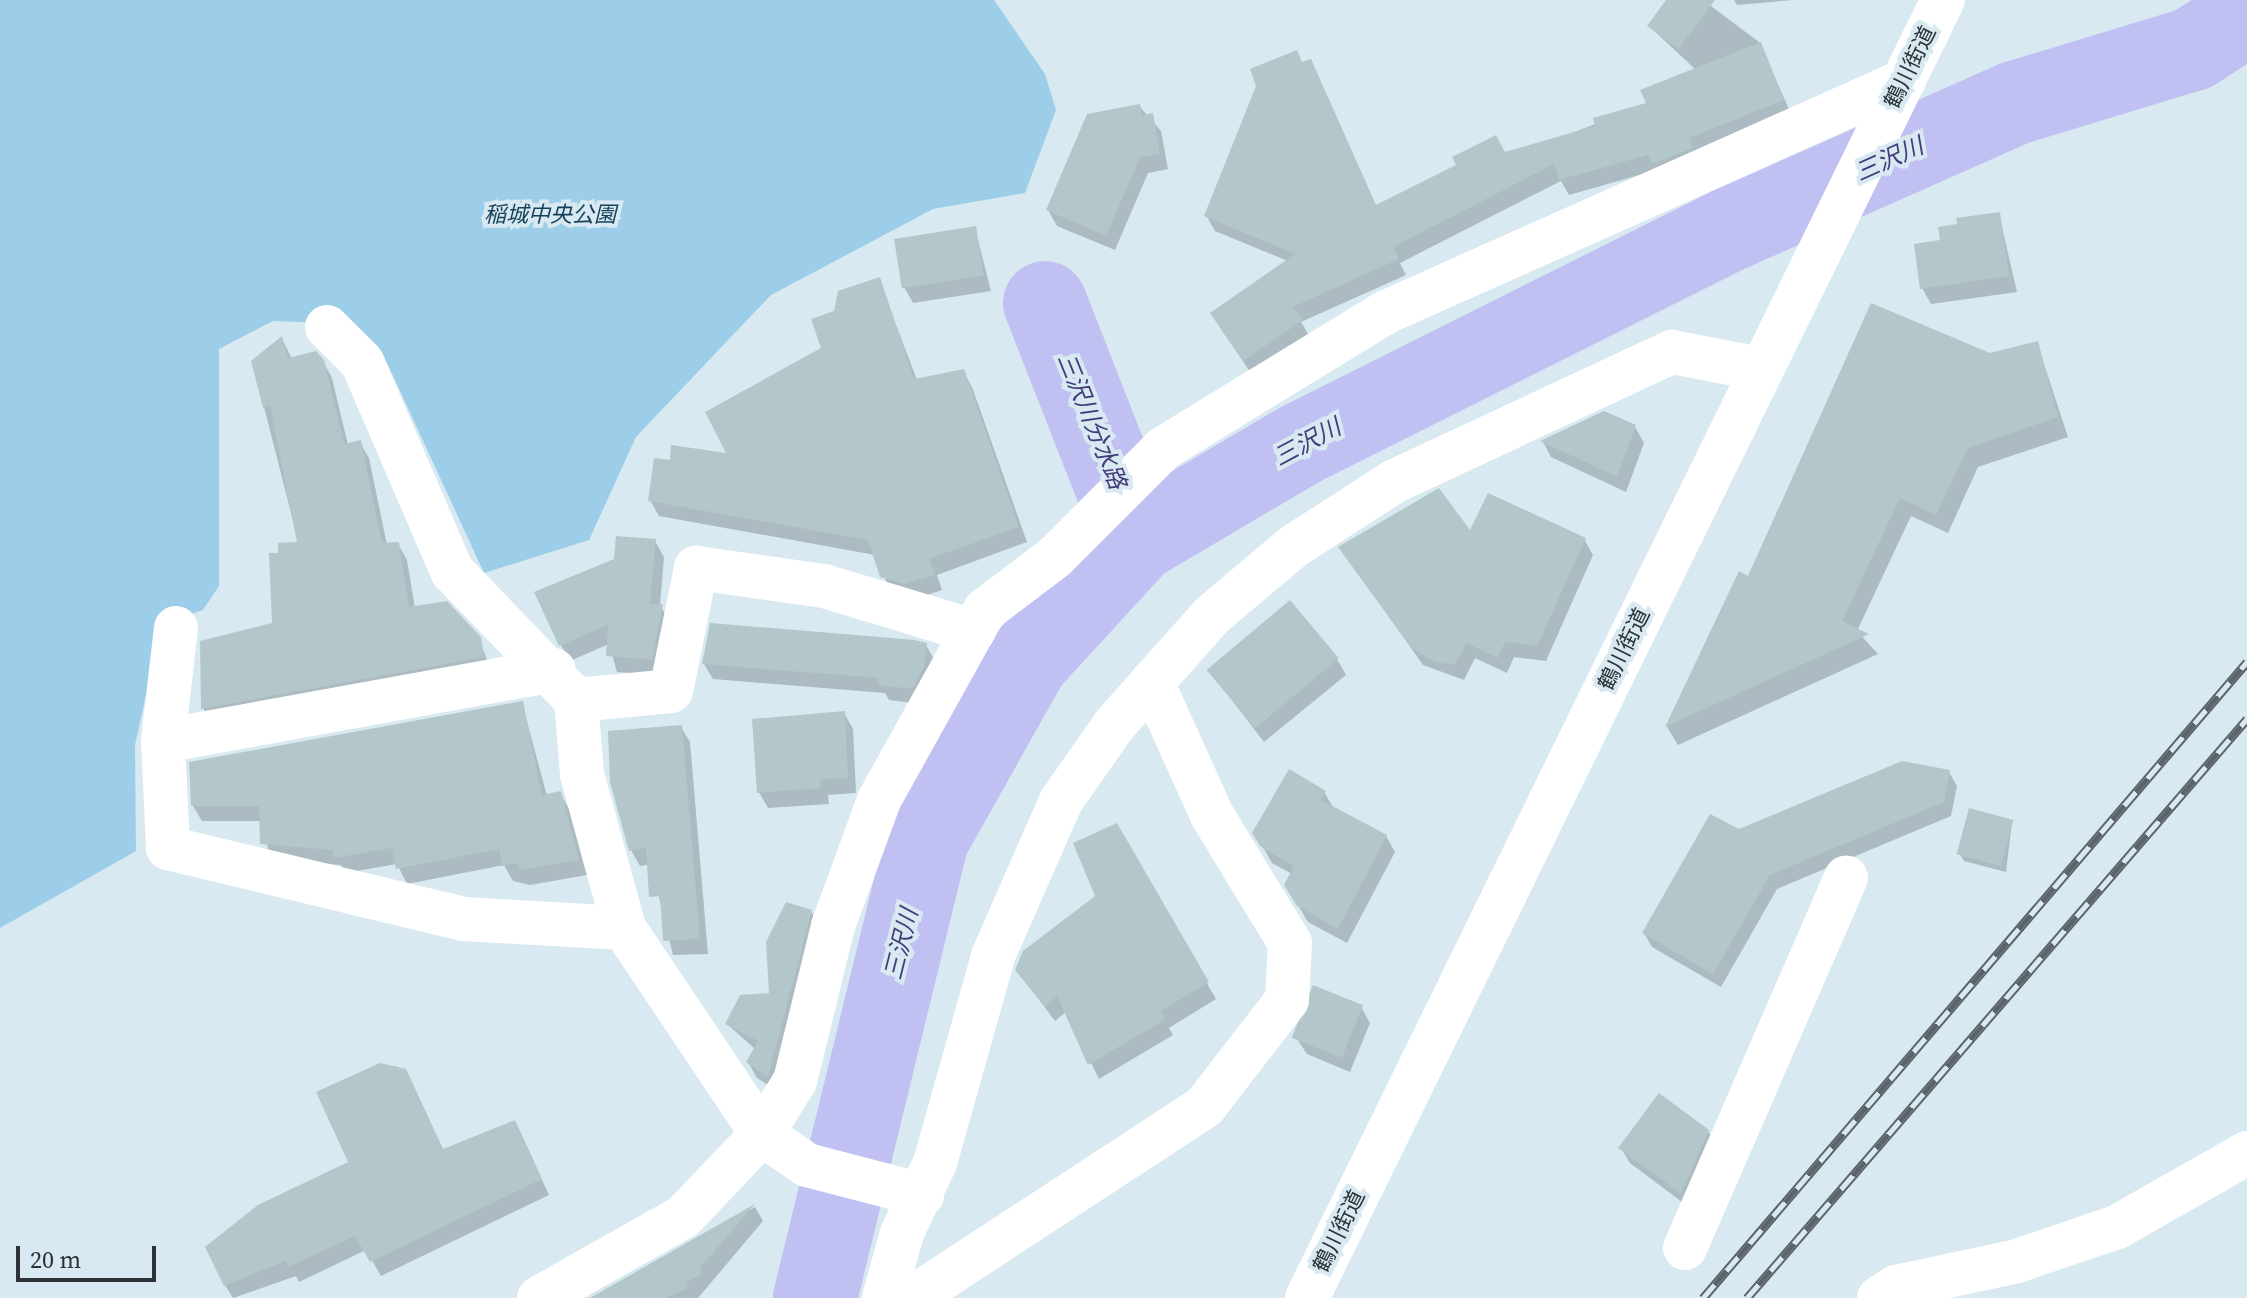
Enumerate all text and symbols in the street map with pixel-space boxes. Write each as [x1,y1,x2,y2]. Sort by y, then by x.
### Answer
street label: 鶴川街道 [1879,22,1941,112]
water label: 三沢川 [1850,131,1928,187]
park label: 稲城中央公園 [484,202,616,228]
water label: 三沢川分水路 [1052,349,1132,493]
water label: 三沢川 [1268,412,1346,472]
street label: 鶴川街道 [1593,604,1655,694]
water label: 三沢川 [878,906,924,982]
street label: 鶴川街道 [1308,1186,1370,1276]
scale bar [20,1230,160,1280]
text: 20 m [30,1243,81,1276]

